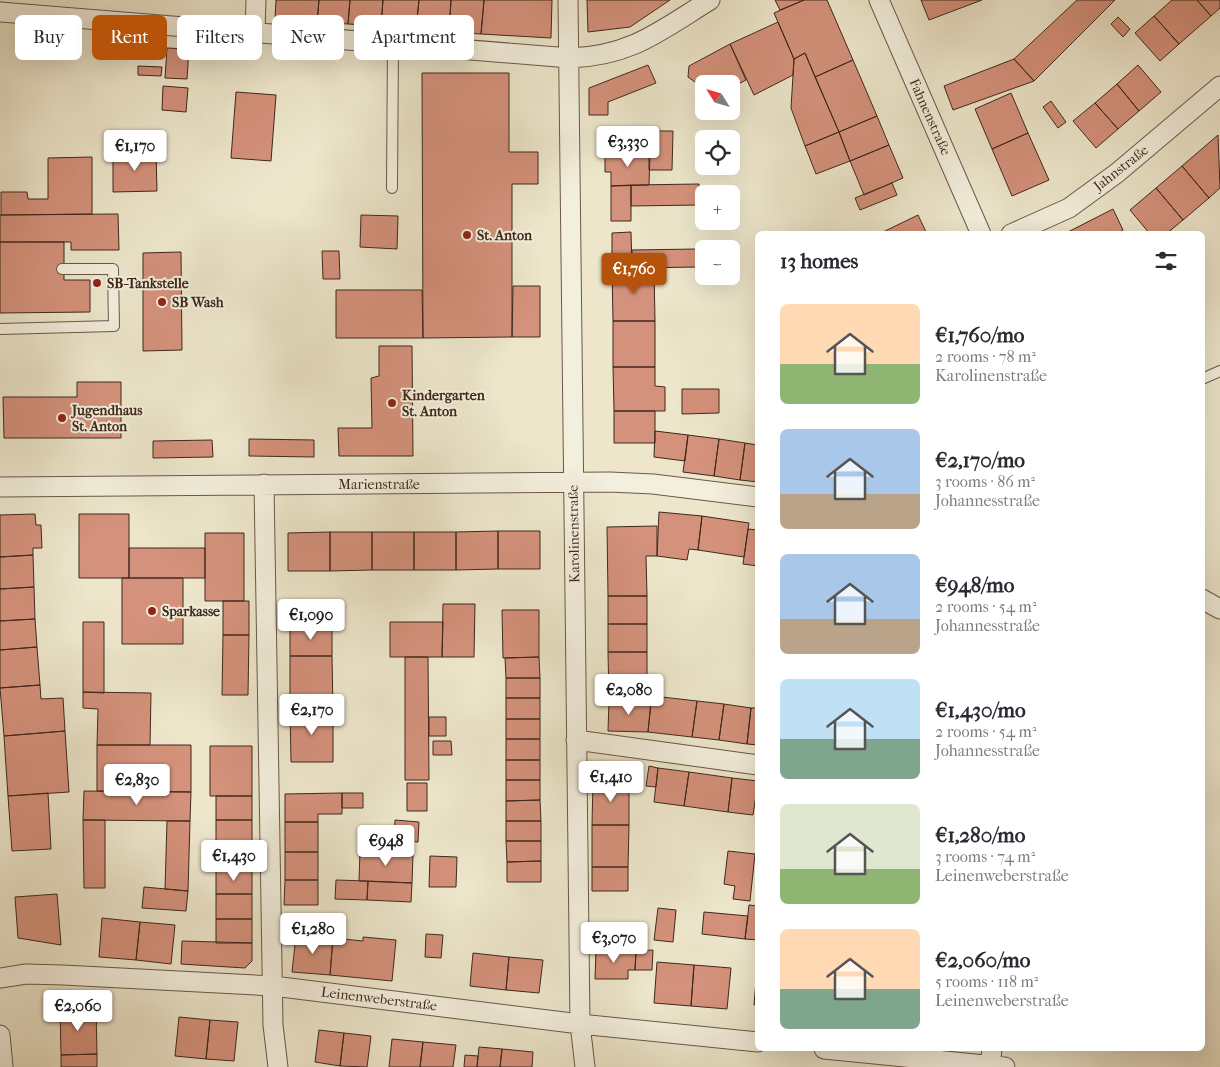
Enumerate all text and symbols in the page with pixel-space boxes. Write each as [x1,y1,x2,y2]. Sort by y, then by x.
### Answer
chip: Buy [15,15,82,60]
chip: Rent [92,15,167,60]
chip: Filters [177,15,262,60]
chip: New [272,15,344,60]
chip: Apartment [354,15,474,60]
north arrow [695,75,740,120]
map controls [695,75,740,285]
street label: Fahnenstraße [906,76,954,158]
pin: €3,330 [587,126,669,168]
pin: €1,170 [94,130,176,172]
button: locate [695,130,740,175]
text: €3,330 [607,132,649,151]
text: €1,170 [115,136,155,155]
street label: Jahnstraße [1090,141,1152,195]
button: + [695,185,740,230]
place label: St. Anton [477,227,533,244]
marker: St. Anton [461,229,473,241]
button: − [695,240,740,285]
icon: filters [1152,247,1180,275]
text: 13 homes [780,249,858,273]
pin: €1,760 [593,252,675,295]
text: €1,760 [613,259,655,278]
place label: SB-Tankstelle [107,275,189,292]
marker: SB-Tankstelle [91,277,103,289]
place label: SB Wash [172,294,225,311]
marker: SB Wash [156,296,168,308]
text: €1,760/mo [935,323,1024,347]
icon: home [820,324,880,384]
text: 2 rooms · 78 m² [935,347,1036,366]
text: Karolinenstraße [935,366,1047,385]
place label: Kindergarten St. Anton [402,387,486,420]
marker: Kindergarten St. Anton [386,397,398,409]
place label: Jugendhaus St. Anton [70,402,143,435]
marker: Jugendhaus St. Anton [56,412,68,424]
text: €2,170/mo [935,448,1025,472]
icon: home [820,449,880,509]
text: 3 rooms · 86 m² [935,472,1035,491]
street label: Marienstraße [338,476,420,493]
street label: Karolinenstraße [565,485,583,583]
text: Johannesstraße [935,491,1040,510]
text: €948/mo [935,573,1014,597]
icon: home [820,574,880,634]
text: 2 rooms · 54 m² [935,597,1036,616]
pin: €1,090 [270,598,352,641]
place label: Sparkasse [162,603,220,620]
marker: Sparkasse [146,605,158,617]
text: €1,090 [289,605,333,624]
text: Johannesstraße [935,616,1040,635]
pin: €2,080 [588,674,670,716]
text: €2,080 [606,680,652,699]
pin: €2,170 [271,694,353,736]
text: €1,430/mo [935,698,1026,722]
icon: home [820,699,880,759]
text: €2,170 [290,700,334,719]
text: 2 rooms · 54 m² [935,722,1036,741]
text: Johannesstraße [935,741,1040,760]
pin: €1,410 [570,760,652,803]
pin: €2,830 [96,764,178,806]
text: €1,410 [590,767,632,786]
text: €2,830 [115,770,159,789]
text: €1,280/mo [935,823,1025,847]
pin: €948 [356,824,416,867]
icon: home [820,824,880,884]
text: €948 [368,831,404,850]
pin: €1,430 [193,840,275,882]
text: €1,430 [212,846,256,865]
text: 3 rooms · 74 m² [935,847,1035,866]
text: Leinenweberstraße [935,866,1069,885]
pin: €1,280 [272,912,354,955]
text: €1,280 [291,919,335,938]
pin: €3,070 [573,922,655,964]
text: €3,070 [592,928,636,947]
text: €2,060/mo [935,948,1030,972]
icon: home [820,949,880,1009]
text: 5 rooms · 118 m² [935,972,1038,991]
street label: Leinenweberstraße [320,983,438,1015]
pin: €2,060 [37,990,119,1032]
text: Leinenweberstraße [935,991,1069,1010]
text: €2,060 [54,996,102,1015]

